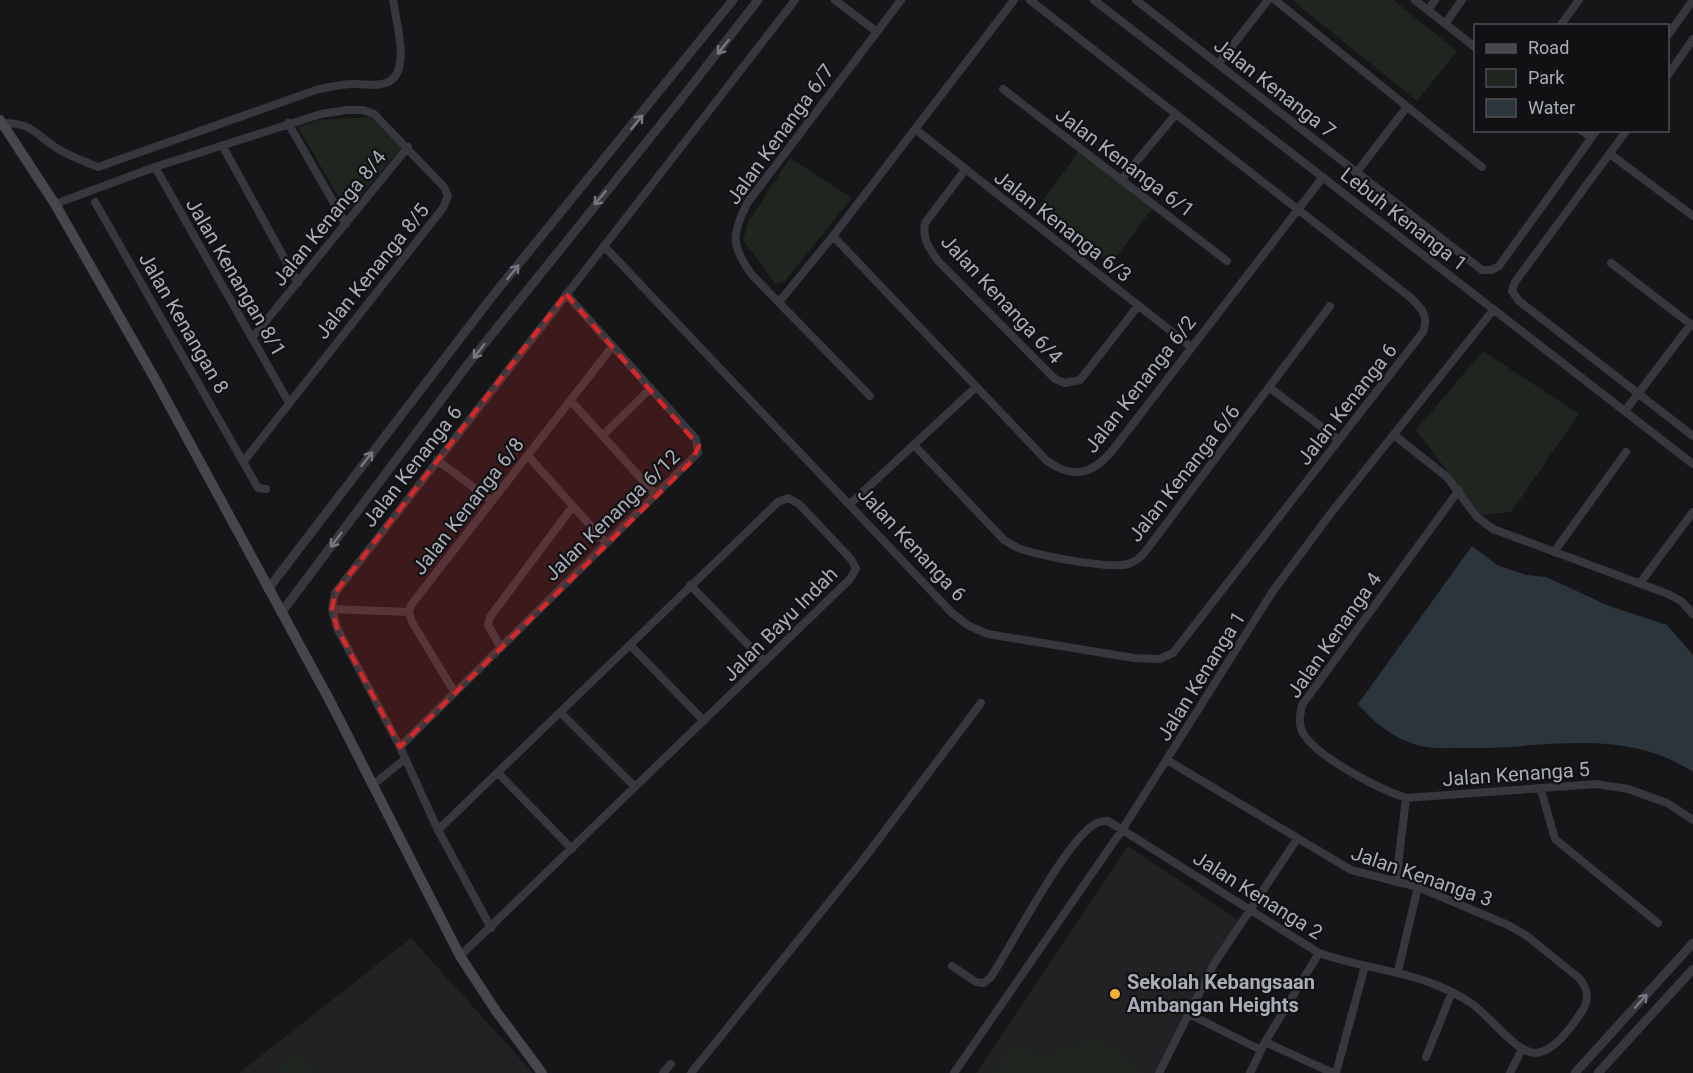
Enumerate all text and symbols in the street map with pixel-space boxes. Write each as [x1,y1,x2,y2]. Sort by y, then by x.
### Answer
legend [1474,24,1669,132]
street label: Jalan Kenanga 7 [1209,33,1341,143]
text: Road [1528,37,1569,58]
one-way arrow [716,38,729,54]
street label: Jalan Kenanga 6/7 [721,59,839,209]
text: Park [1528,67,1565,88]
text: Water [1528,97,1575,118]
street label: Jalan Kenanga 6/1 [1051,102,1199,222]
one-way arrow [630,114,643,130]
street label: Jalan Kenanga 8/4 [267,145,391,291]
street label: Lebuh Kenanga 1 [1336,162,1472,276]
street label: Jalan Kenanga 6/3 [990,165,1136,287]
one-way arrow [593,190,606,206]
street label: Jalan Kenangan 8/1 [181,194,291,360]
street label: Jalan Kenanga 8/5 [310,198,434,344]
street label: Jalan Kenanga 6/4 [936,230,1068,368]
street label: Jalan Kenangan 8 [134,248,234,398]
one-way arrow [506,265,520,280]
street label: Jalan Kenanga 6/2 [1079,311,1201,457]
street label: Jalan Kenanga 6 [1292,338,1402,470]
one-way arrow [472,343,485,359]
street label: Jalan Kenanga 6 [357,400,467,532]
street label: Jalan Kenanga 6/6 [1123,400,1245,546]
street label: Jalan Kenanga 6/8 [407,433,529,579]
street label: Jalan Kenanga 6/12 [539,444,685,586]
one-way arrow [361,451,374,467]
street label: Jalan Kenanga 6 [853,482,971,606]
one-way arrow [330,532,343,548]
street label: Jalan Bayu Indah [718,562,842,686]
street label: Jalan Kenanga 4 [1282,568,1386,702]
street label: Jalan Kenanga 1 [1152,607,1250,745]
street label: Jalan Kenanga 5 [1441,757,1591,791]
street label: Jalan Kenanga 3 [1348,841,1496,911]
street label: Jalan Kenanga 2 [1189,846,1327,944]
place label: Sekolah Kebangsaan Ambangan Heights [1127,970,1315,1017]
marker: Sekolah Kebangsaan Ambangan Heights [1108,987,1122,1001]
one-way arrow [1634,994,1648,1009]

